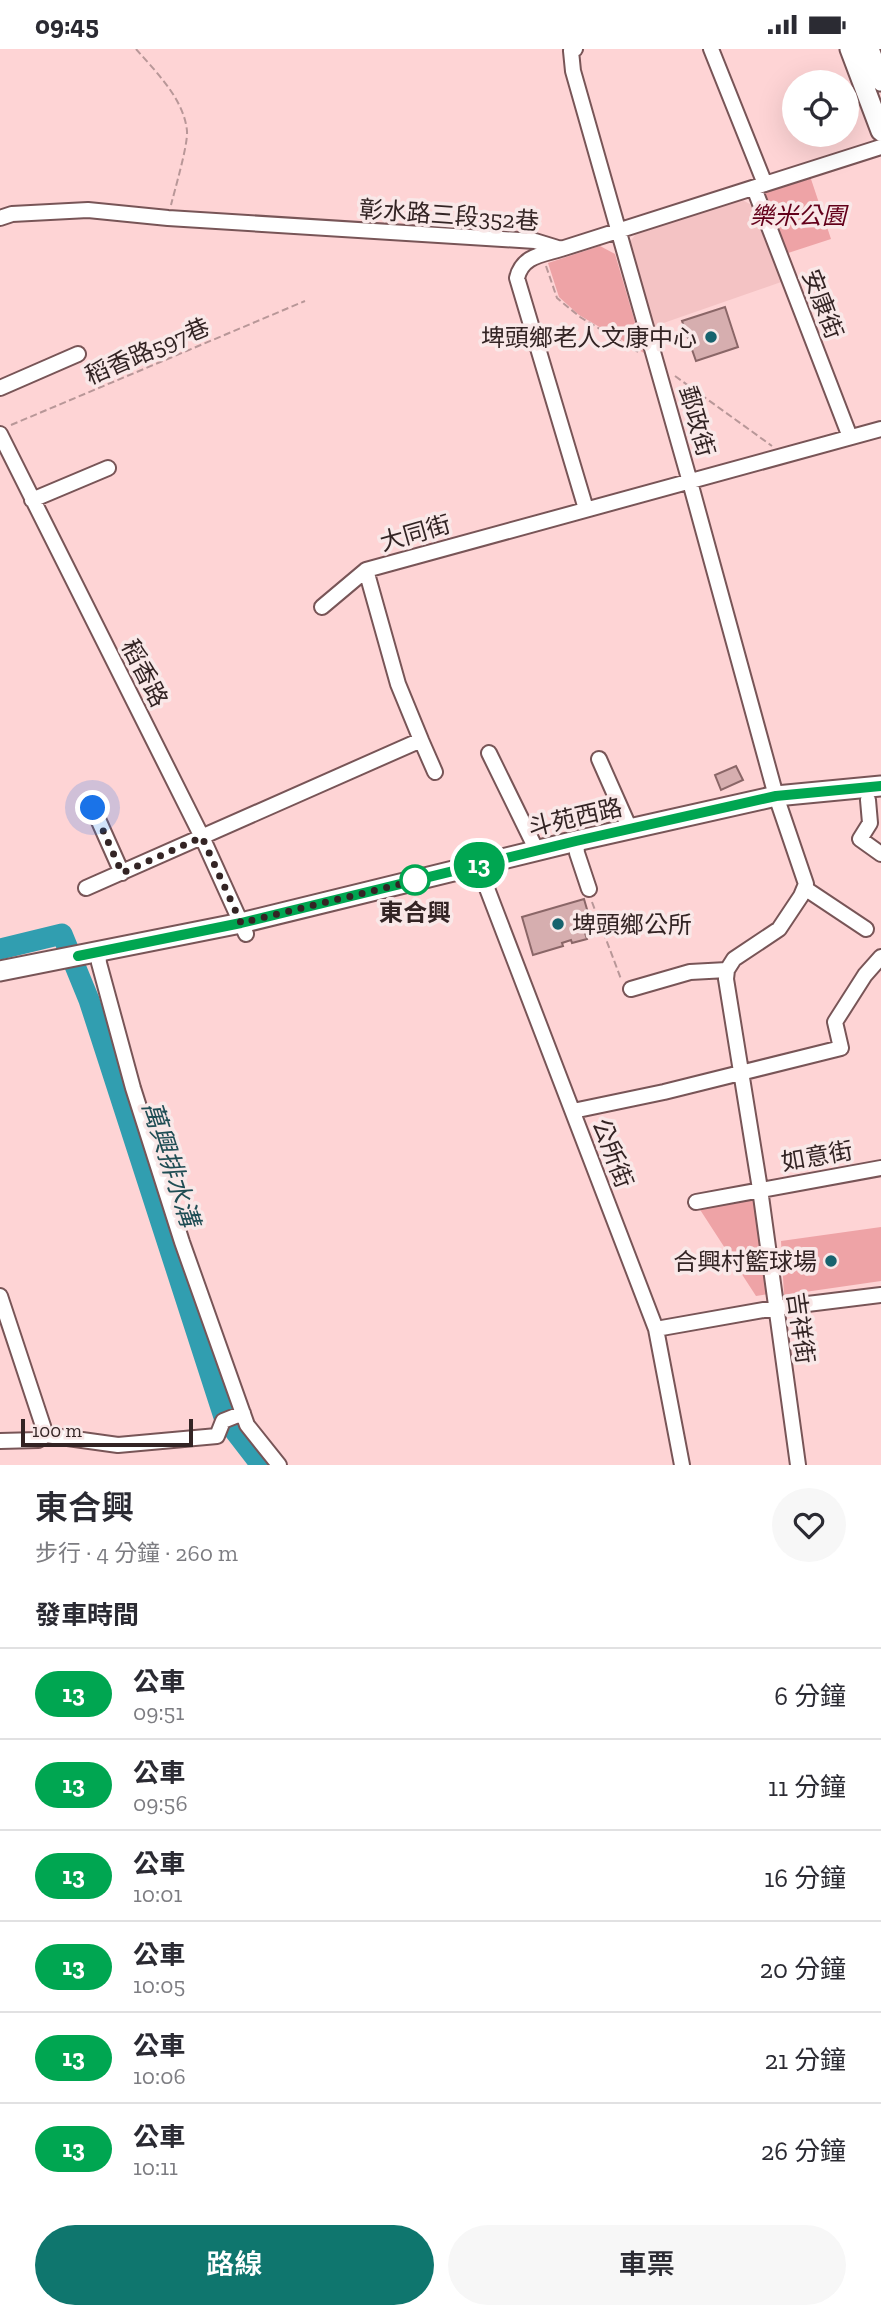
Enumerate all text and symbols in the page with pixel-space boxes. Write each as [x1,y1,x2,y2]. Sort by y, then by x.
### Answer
text: 09:45 [35,9,99,41]
map controls [782,70,859,147]
button: locate [782,70,859,147]
street label: 彰水路三段352巷 [358,194,540,236]
park label: 樂米公園 [750,201,849,230]
street label: 安康街 [797,265,849,343]
street label: 稻香路597巷 [80,312,214,390]
place label: 埤頭鄉老人文康中心 [481,323,697,352]
marker: 埤頭鄉老人文康中心 [703,329,719,345]
street label: 郵政街 [673,382,721,460]
street label: 大同街 [376,509,454,557]
street label: 稻香路 [116,634,174,712]
your location [75,790,110,825]
street label: 斗苑西路 [525,792,625,842]
line badge: 13 [448,842,510,888]
text: 13 [468,850,490,879]
marker: 東合興 [400,865,430,895]
place label: 東合興 [379,898,451,927]
place label: 埤頭鄉公所 [572,910,692,939]
marker: 埤頭鄉公所 [550,916,566,932]
water label: 萬興排水溝 [136,1097,208,1235]
street label: 公所街 [587,1114,639,1192]
street label: 如意街 [779,1135,855,1177]
place label: 合興村籃球場 [673,1247,817,1276]
marker: 合興村籃球場 [823,1253,839,1269]
street label: 吉祥街 [782,1290,820,1366]
scale bar [21,1416,192,1448]
text: 100 m [32,1419,82,1442]
text: 東合興 [35,1488,134,1527]
button: heart [772,1488,846,1562]
text: 步行 · 4 分鐘 · 260 m [35,1539,238,1567]
text: 發車時間 [35,1599,139,1631]
text: 公車 [133,1666,185,1698]
text: 13 [62,1679,85,1708]
text: 6 分鐘 [774,1680,846,1712]
text: 09:51 [133,1698,184,1726]
text: 公車 [133,1757,185,1789]
text: 13 [62,1770,85,1799]
text: 11 分鐘 [768,1771,846,1803]
text: 09:56 [133,1789,188,1817]
text: 公車 [133,1848,185,1880]
text: 13 [62,1861,85,1890]
text: 16 分鐘 [764,1862,846,1894]
text: 10:01 [133,1880,182,1908]
text: 公車 [133,1939,185,1971]
text: 13 [62,1952,85,1981]
text: 20 分鐘 [760,1953,846,1985]
text: 10:05 [133,1971,185,1999]
text: 公車 [133,2030,185,2062]
text: 13 [62,2043,85,2072]
text: 21 分鐘 [765,2044,846,2076]
text: 10:06 [133,2062,186,2090]
text: 公車 [133,2121,185,2153]
text: 13 [62,2134,85,2163]
text: 26 分鐘 [761,2135,846,2167]
text: 10:11 [133,2153,178,2181]
button: 路線 [35,2225,434,2305]
button: 車票 [448,2225,846,2305]

